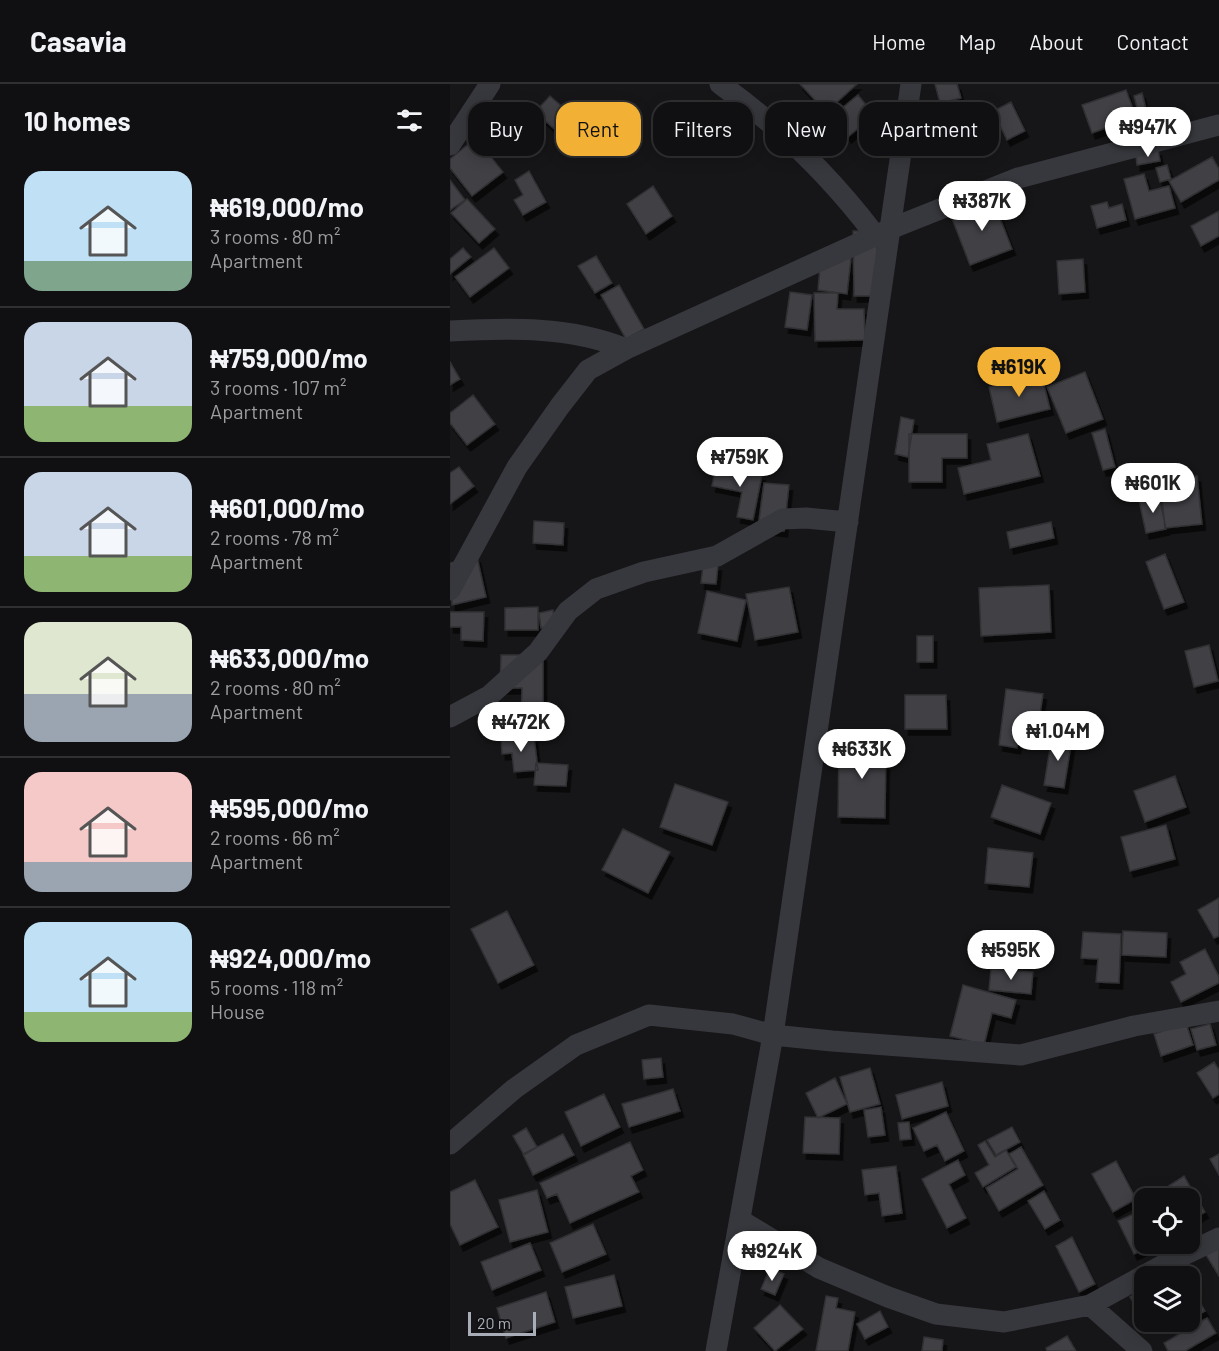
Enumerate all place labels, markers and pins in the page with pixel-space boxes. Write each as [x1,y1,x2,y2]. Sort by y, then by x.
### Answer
pin: ₦947K [1106,107,1190,158]
pin: ₦387K [940,181,1024,232]
pin: ₦619K [977,347,1061,398]
pin: ₦759K [698,437,782,488]
pin: ₦601K [1111,463,1195,514]
pin: ₦472K [479,702,563,753]
pin: ₦1.04M [1009,711,1107,762]
pin: ₦633K [820,729,904,780]
pin: ₦595K [969,930,1053,981]
pin: ₦924K [730,1231,814,1282]

